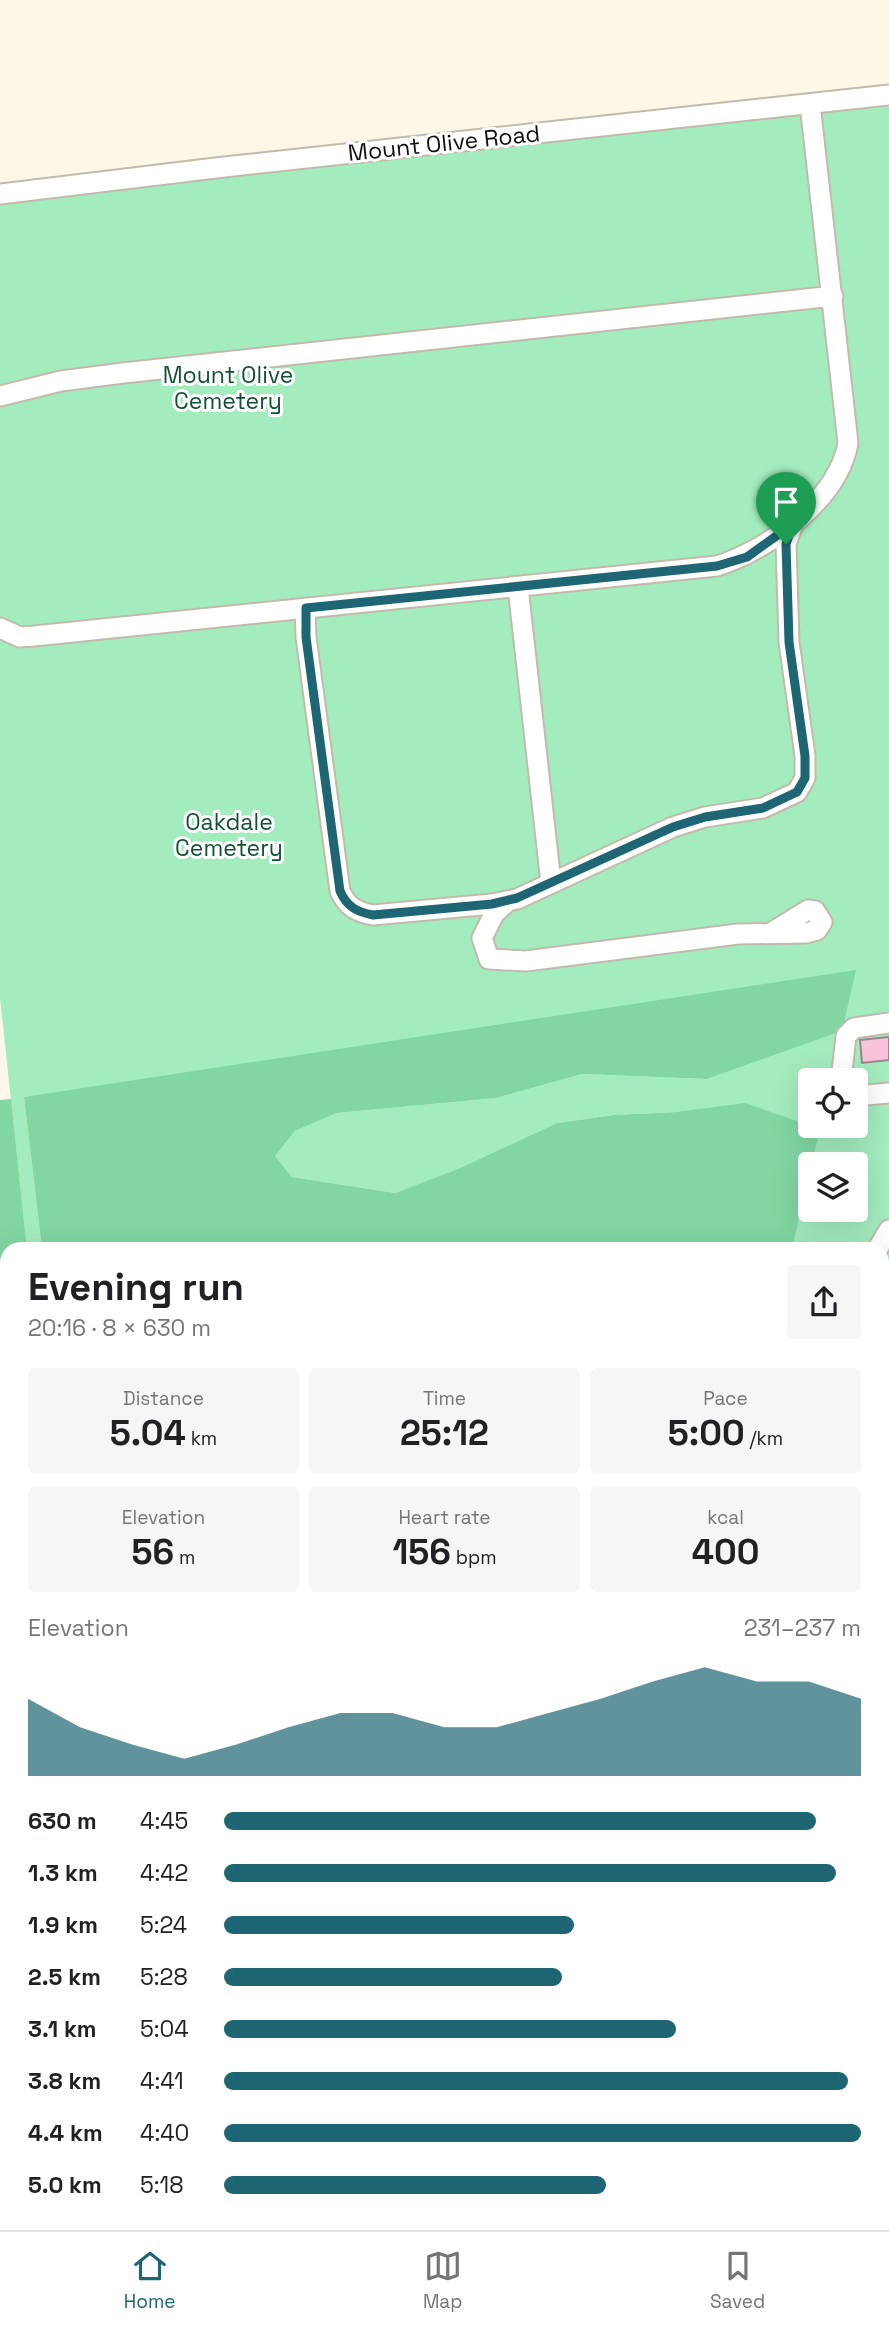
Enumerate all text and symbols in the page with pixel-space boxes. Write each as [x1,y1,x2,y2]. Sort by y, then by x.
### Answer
street label: Mount Olive Road [346,118,542,168]
park label: Mount Olive Cemetery [163,360,293,416]
pin [756,472,816,544]
icon: arrive [767,483,805,521]
park label: Oakdale Cemetery [175,807,283,863]
map controls [798,1068,868,1222]
button: locate [798,1068,868,1138]
button: layers [798,1152,868,1222]
text: Evening run [28,1263,244,1311]
button: share [787,1265,861,1339]
text: 20:16 · 8 × 630 m [28,1313,211,1343]
text: Distance [123,1386,204,1411]
text: Time [423,1386,466,1411]
text: Pace [703,1386,748,1411]
text: 5.04 [110,1411,186,1455]
text: 25:12 [400,1411,489,1455]
text: 5:00 [668,1411,745,1455]
text: km [186,1426,217,1451]
text: /km [745,1426,783,1451]
text: Elevation [122,1505,205,1530]
text: Heart rate [398,1505,491,1530]
text: kcal [707,1505,744,1530]
text: 56 [132,1530,174,1574]
text: 156 [392,1530,451,1574]
text: 400 [692,1530,759,1574]
text: m [174,1545,195,1570]
text: bpm [451,1545,497,1570]
text: Elevation [28,1613,129,1643]
text: 231–237 m [744,1613,861,1643]
text: 630 m [28,1806,97,1836]
text: 4:45 [140,1806,188,1836]
text: 1.3 km [28,1858,98,1888]
text: 4:42 [140,1858,188,1888]
text: 1.9 km [28,1910,98,1940]
text: 5:24 [140,1910,187,1940]
text: 2.5 km [28,1962,101,1992]
text: 5:28 [140,1962,188,1992]
text: 3.1 km [28,2014,97,2044]
text: 5:04 [140,2014,189,2044]
text: 3.8 km [28,2066,101,2096]
text: 4:41 [140,2066,184,2096]
text: 4.4 km [28,2118,103,2148]
text: 4:40 [140,2118,189,2148]
text: 5.0 km [28,2170,102,2200]
text: 5:18 [140,2170,184,2200]
tab: Home [124,2247,175,2314]
tab: Map [423,2247,462,2314]
tab: Saved [710,2247,765,2314]

